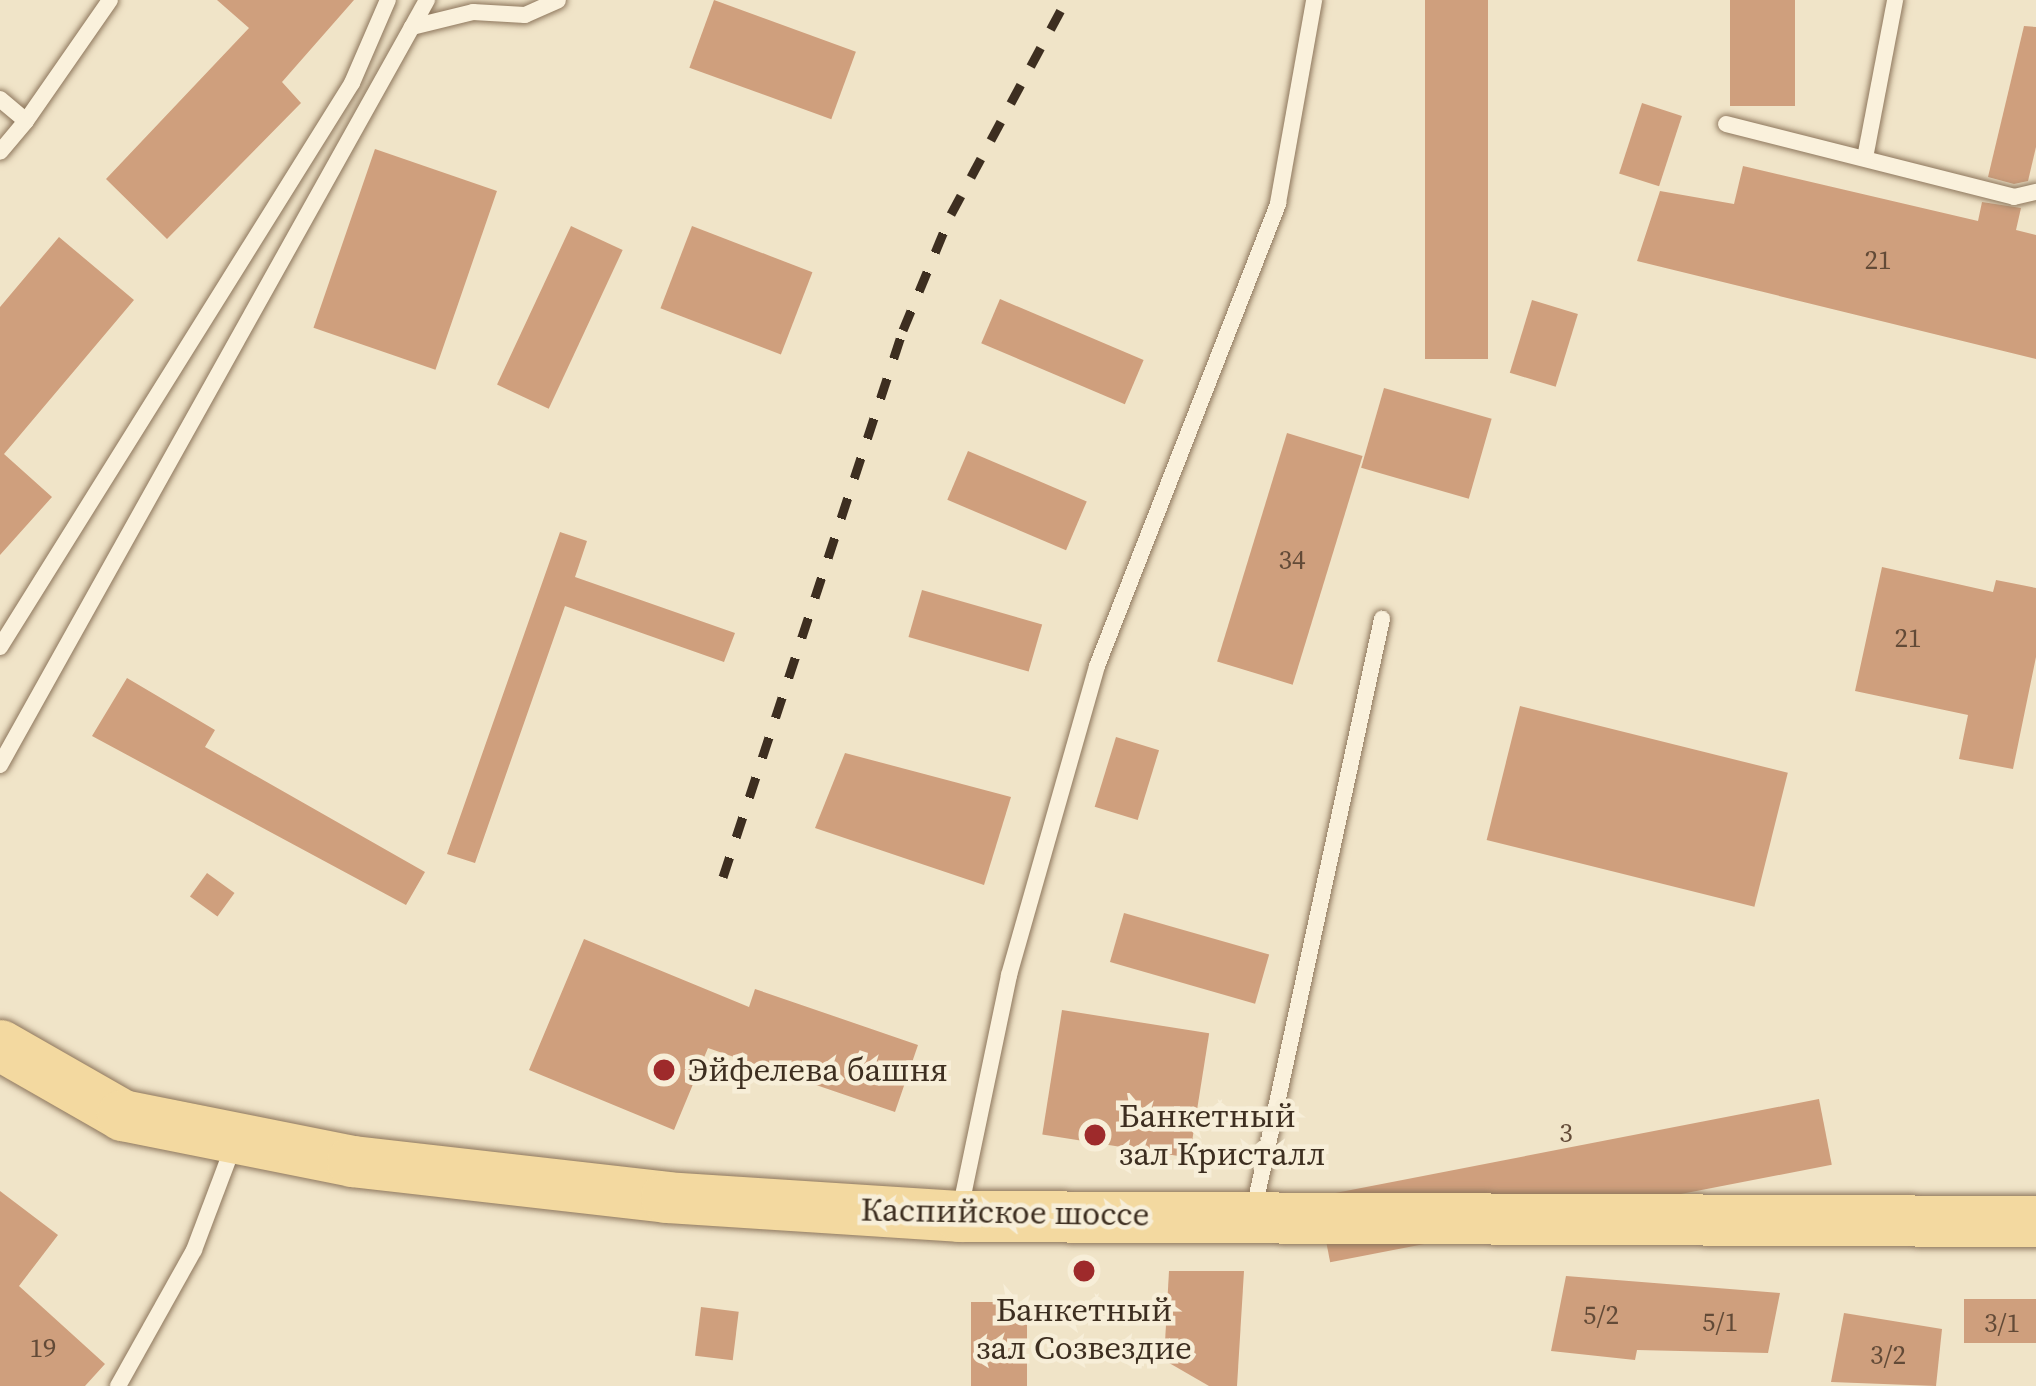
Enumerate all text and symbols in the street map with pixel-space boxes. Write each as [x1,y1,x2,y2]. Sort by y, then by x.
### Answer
house number: 21 [1865,244,1891,276]
house number: 34 [1279,544,1305,576]
house number: 21 [1895,622,1921,654]
place label: Эйфелева башня [688,1050,948,1090]
marker: Эйфелева башня [651,1057,677,1083]
place label: Банкетный зал Кристалл [1119,1096,1326,1174]
house number: 3 [1559,1117,1573,1149]
marker: Банкетный зал Кристалл [1082,1122,1108,1148]
street label: Каспийское шоссе [860,1190,1150,1234]
marker: Банкетный зал Созвездие [1071,1258,1097,1284]
place label: Банкетный зал Созвездие [976,1290,1192,1368]
house number: 5/2 [1583,1299,1619,1331]
house number: 5/1 [1702,1306,1738,1338]
house number: 3/1 [1984,1307,2020,1339]
house number: 19 [30,1332,56,1364]
house number: 3/2 [1870,1339,1906,1371]

